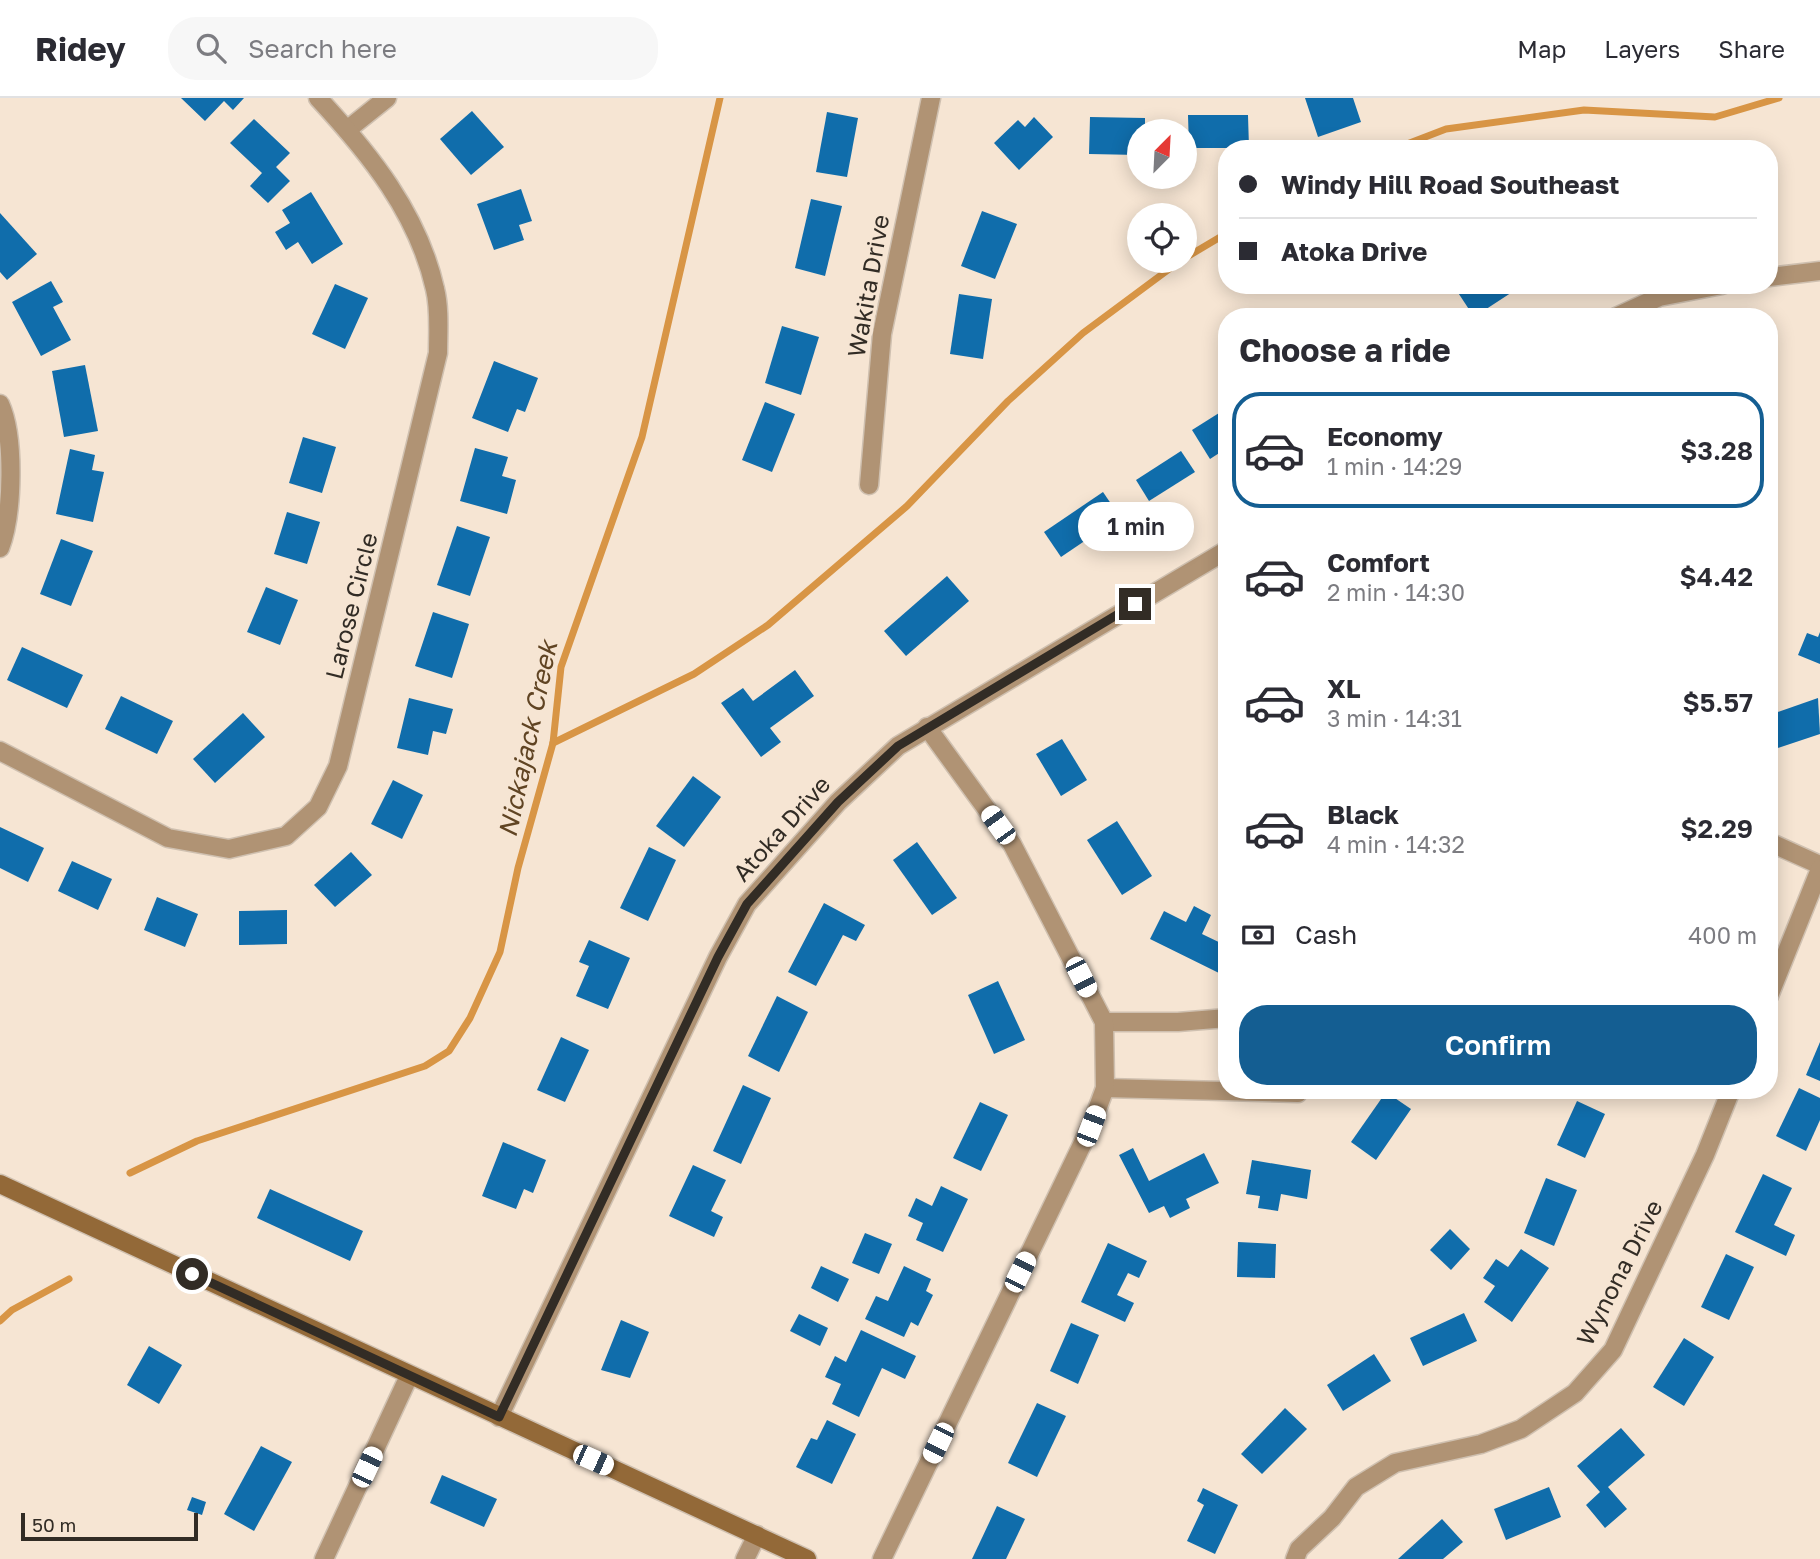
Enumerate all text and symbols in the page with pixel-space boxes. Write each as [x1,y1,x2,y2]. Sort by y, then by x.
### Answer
search box [168,17,658,80]
text: Ridey [35,29,126,68]
icon: search [192,29,230,67]
text: Search here [248,33,397,64]
text: Map [1517,34,1566,63]
text: Layers [1604,34,1680,63]
text: Share [1718,34,1785,63]
north arrow [1127,119,1197,189]
map controls [1127,119,1197,273]
text: Windy Hill Road Southeast [1281,169,1619,200]
button: locate [1127,203,1197,273]
street label: Wakita Drive [841,212,894,359]
text: Atoka Drive [1281,236,1427,267]
text: Choose a ride [1239,331,1451,369]
icon: car [1243,419,1306,482]
text: Economy [1327,421,1443,452]
text: $3.28 [1680,435,1753,466]
text: 1 min · 14:29 [1327,452,1462,480]
callout: 1 min [1077,503,1193,552]
text: 1 min [1107,512,1165,540]
street label: Larose Circle [318,529,383,682]
icon: car [1243,545,1306,608]
text: Comfort [1327,547,1430,578]
text: $4.42 [1680,561,1753,592]
text: 2 min · 14:30 [1327,578,1465,606]
route end [1119,588,1151,620]
water label: Nickajack Creek [492,636,564,840]
icon: car [1243,671,1306,734]
text: XL [1327,673,1361,704]
text: $5.57 [1683,687,1753,718]
text: 3 min · 14:31 [1327,704,1462,732]
street label: Atoka Drive [726,769,836,887]
icon: car [1243,797,1306,860]
text: Black [1327,799,1399,830]
car [978,802,1019,848]
text: $2.29 [1680,813,1753,844]
text: 4 min · 14:32 [1327,830,1465,858]
icon: cash [1239,916,1277,954]
text: Cash [1295,919,1357,950]
text: 400 m [1688,921,1757,949]
car [1063,954,1100,1000]
button: Confirm [1239,1005,1757,1085]
car [1074,1103,1109,1149]
street label: Wynona Drive [1570,1195,1668,1350]
car [1002,1249,1039,1295]
route start [176,1258,208,1290]
car [920,1420,957,1466]
car [570,1442,617,1478]
car [349,1444,386,1490]
scale bar [21,1510,198,1542]
text: 50 m [32,1513,76,1536]

